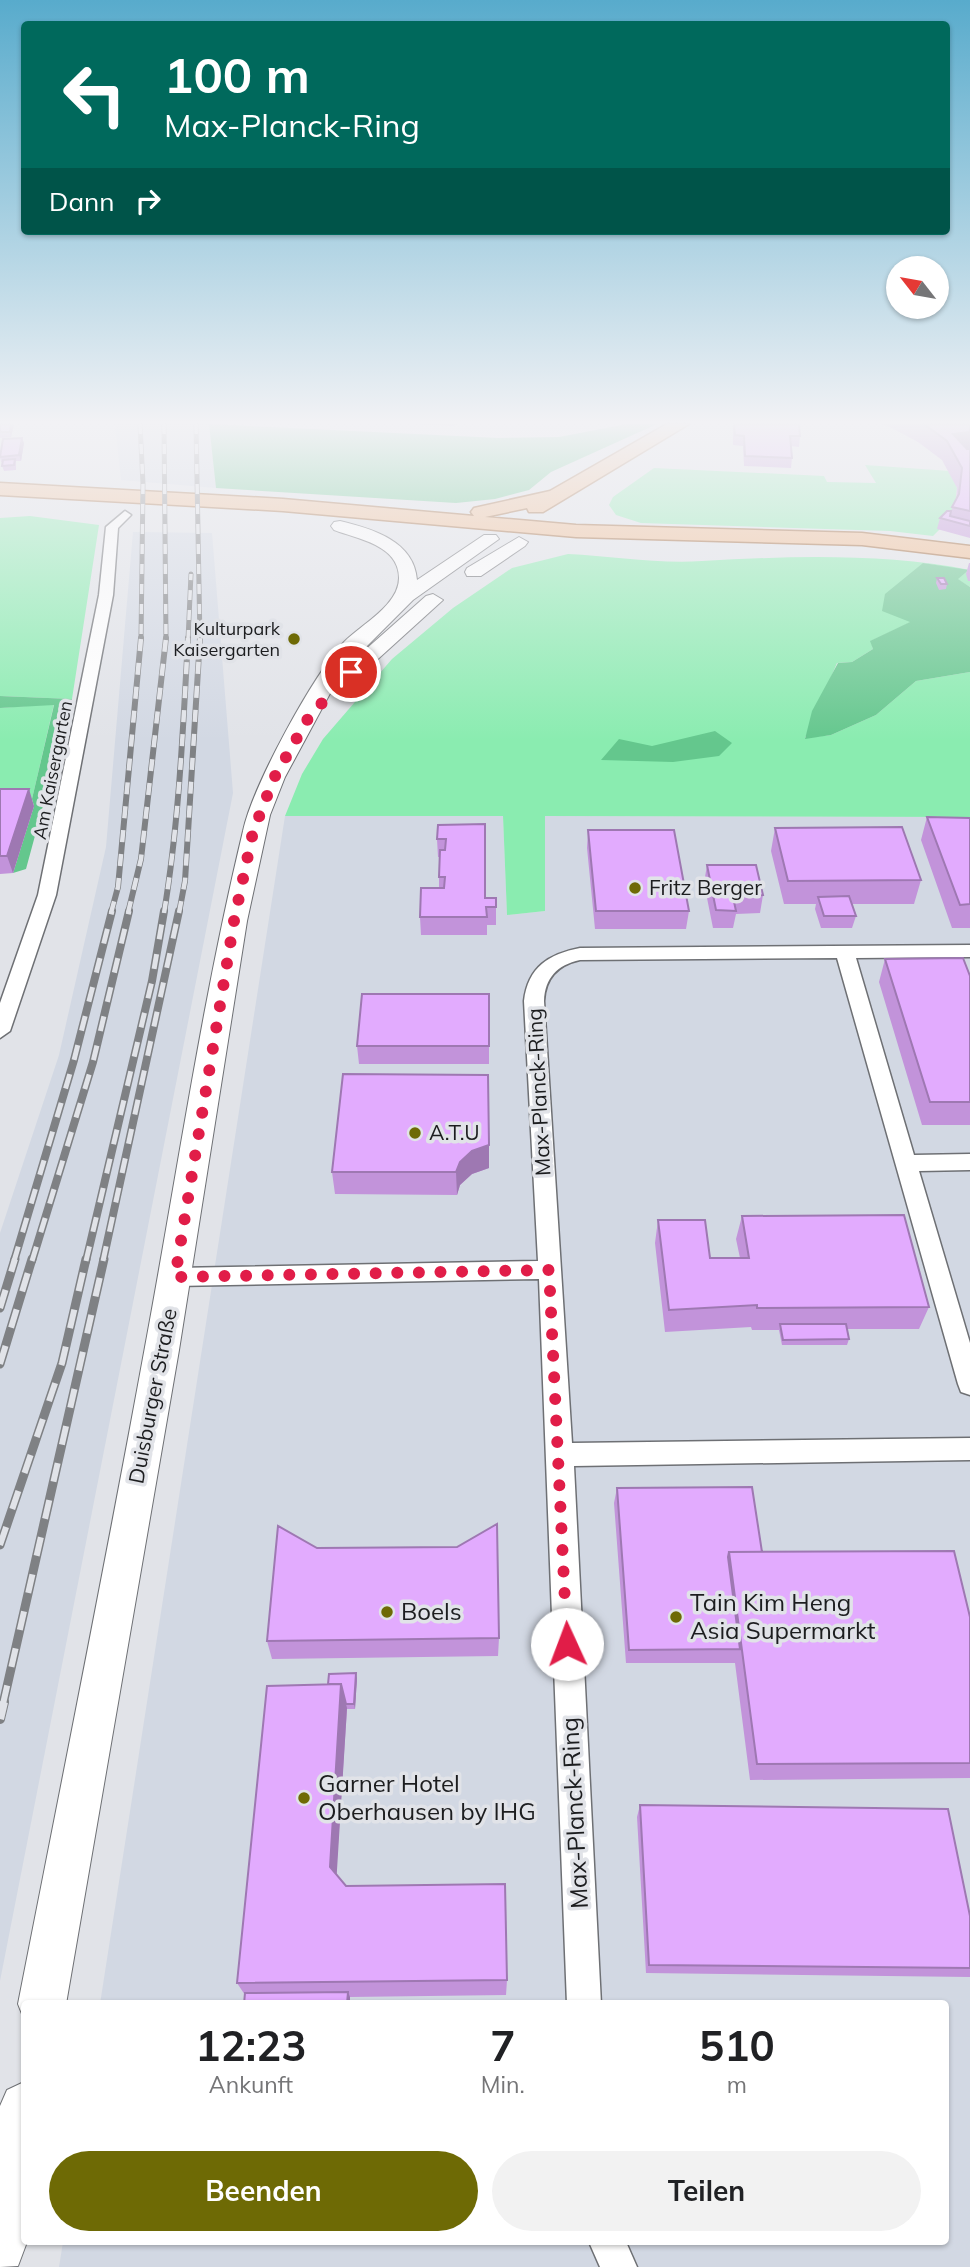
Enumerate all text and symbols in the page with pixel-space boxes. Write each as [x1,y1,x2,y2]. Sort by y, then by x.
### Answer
text: 100 m [164,44,310,105]
icon: left [49,49,140,140]
text: Max-Planck-Ring [164,105,420,145]
icon: right [129,182,167,220]
text: Dann [49,185,115,218]
north arrow [886,256,948,318]
map controls [886,256,949,319]
place label: Kulturpark Kaisergarten [173,617,281,661]
marker: Kulturpark Kaisergarten [286,631,302,647]
pin [321,642,381,702]
icon: arrive [332,653,370,691]
street label: Am Kaisergarten [28,699,77,841]
place label: Fritz Berger [649,874,762,900]
marker: Fritz Berger [627,880,643,896]
street label: Max-Planck-Ring [521,1008,555,1177]
place label: A.T.U [429,1119,480,1145]
marker: A.T.U [407,1125,423,1141]
street label: Duisburger Straße [122,1306,182,1486]
place label: Tain Kim Heng Asia Supermarkt [690,1587,875,1645]
place label: Boels [401,1596,462,1626]
marker: Boels [379,1604,395,1620]
position arrow [530,1607,604,1681]
marker: Tain Kim Heng Asia Supermarkt [668,1609,684,1625]
street label: Max-Planck-Ring [554,1716,594,1910]
place label: Garner Hotel Oberhausen by IHG [318,1768,536,1826]
marker: Garner Hotel Oberhausen by IHG [296,1790,312,1806]
text: 12:23 [195,2019,307,2072]
text: 7 [490,2019,515,2072]
text: 510 [699,2019,775,2072]
text: Ankunft [209,2070,293,2099]
text: Min. [481,2070,525,2099]
text: m [727,2070,747,2099]
button: Beenden [49,2151,478,2231]
button: Teilen [492,2151,921,2231]

